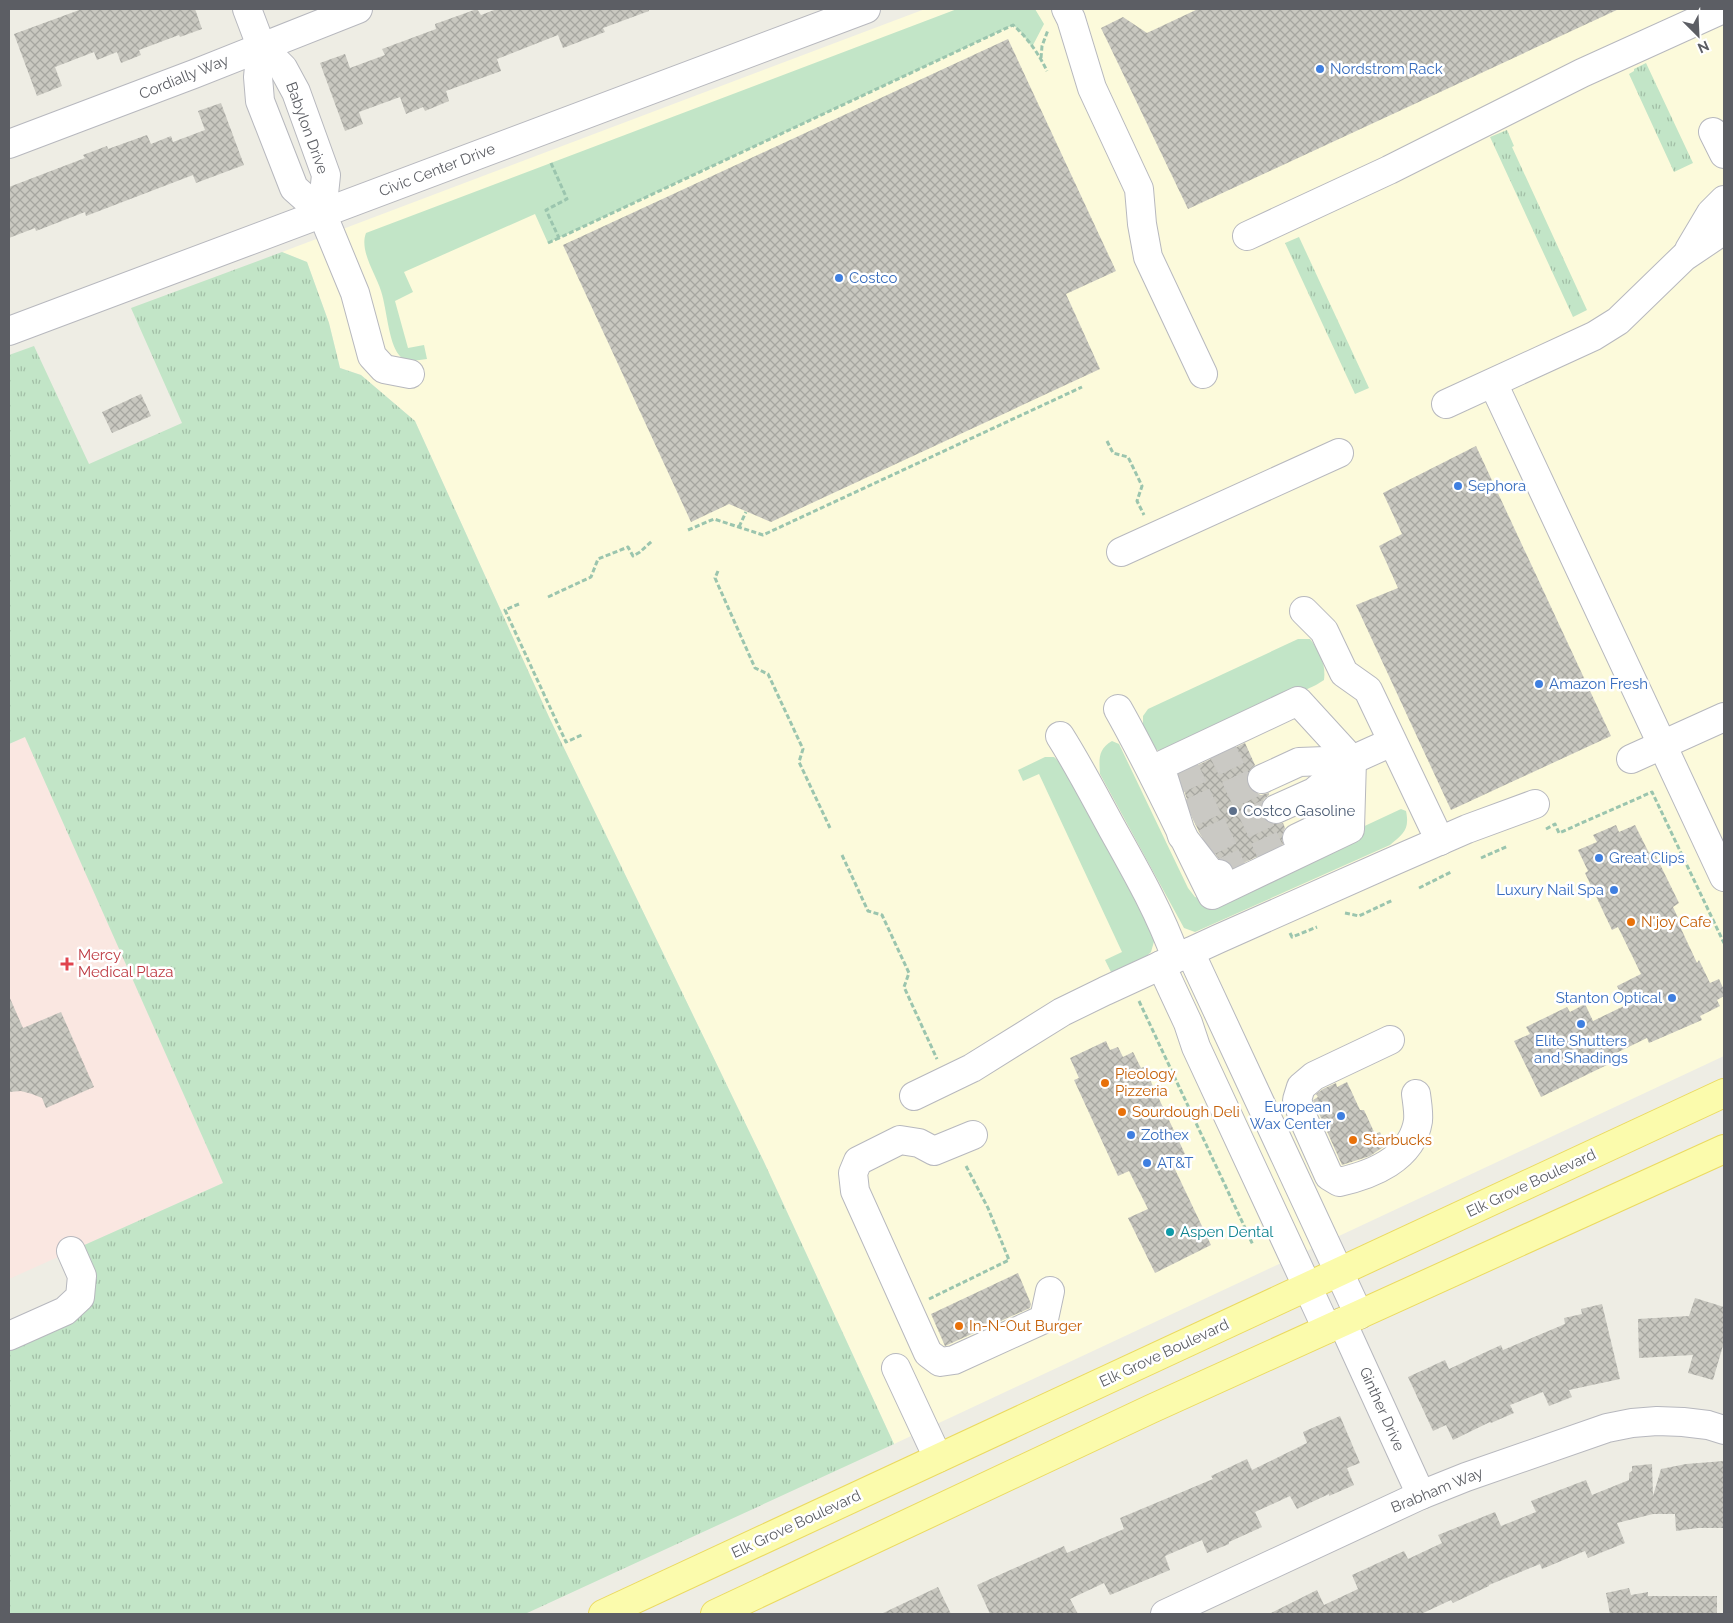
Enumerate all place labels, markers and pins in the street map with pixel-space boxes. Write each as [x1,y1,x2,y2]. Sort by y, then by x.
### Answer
place label: Nordstrom Rack [1330,60,1443,78]
marker: Nordstrom Rack [1314,63,1326,75]
place label: Costco [849,269,898,287]
marker: Costco [833,272,845,284]
place label: Sephora [1468,477,1526,495]
marker: Sephora [1452,480,1464,492]
place label: Amazon Fresh [1549,675,1648,693]
marker: Amazon Fresh [1533,678,1545,690]
place label: Costco Gasoline [1243,802,1355,820]
marker: Costco Gasoline [1227,805,1239,817]
place label: Great Clips [1609,849,1685,867]
marker: Great Clips [1593,852,1605,864]
place label: Luxury Nail Spa [1496,881,1604,899]
marker: Luxury Nail Spa [1608,884,1620,896]
place label: N'joy Cafe [1641,913,1711,931]
marker: N'joy Cafe [1625,916,1637,928]
place label: Mercy Medical Plaza [78,946,173,981]
marker: Mercy Medical Plaza [60,957,74,971]
place label: Stanton Optical [1556,989,1663,1007]
marker: Stanton Optical [1666,992,1678,1004]
marker: Elite Shutters and Shadings [1575,1018,1587,1030]
place label: Elite Shutters and Shadings [1534,1032,1628,1067]
place label: Pieology Pizzeria [1115,1065,1176,1100]
marker: Pieology Pizzeria [1099,1077,1111,1089]
place label: European Wax Center [1250,1098,1332,1133]
place label: Sourdough Deli [1132,1103,1240,1121]
marker: Sourdough Deli [1116,1106,1128,1118]
marker: European Wax Center [1335,1110,1347,1122]
place label: Zothex [1141,1126,1189,1144]
marker: Zothex [1125,1129,1137,1141]
place label: Starbucks [1363,1131,1432,1149]
marker: Starbucks [1347,1134,1359,1146]
place label: AT&T [1157,1154,1194,1172]
marker: AT&T [1141,1157,1153,1169]
place label: Aspen Dental [1180,1223,1274,1241]
marker: Aspen Dental [1164,1226,1176,1238]
place label: In-N-Out Burger [969,1317,1083,1335]
marker: In-N-Out Burger [953,1320,965,1332]

